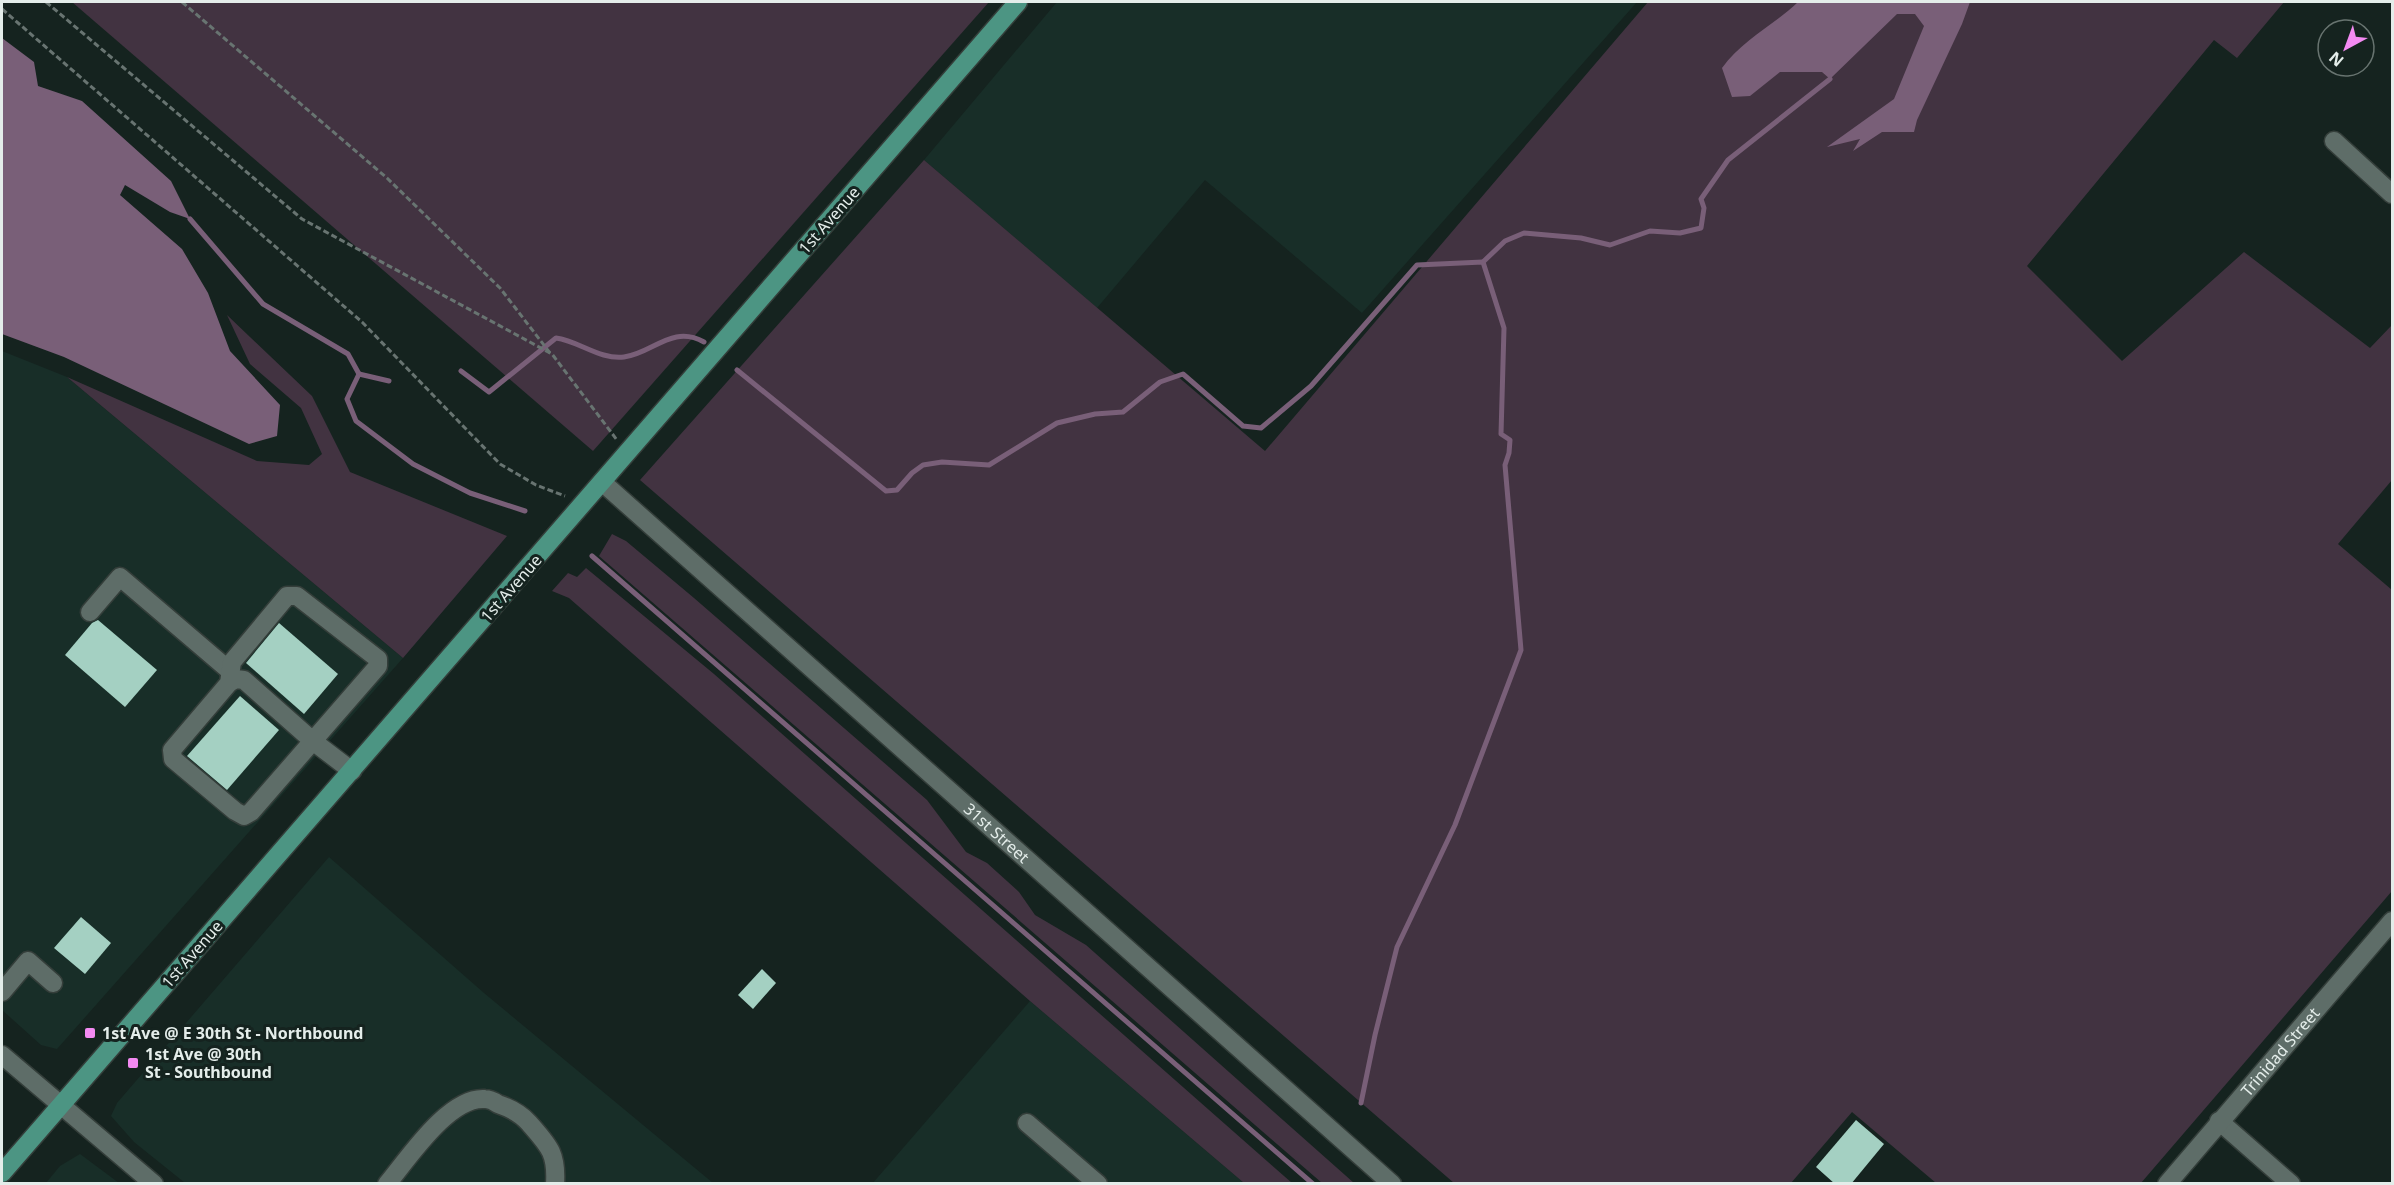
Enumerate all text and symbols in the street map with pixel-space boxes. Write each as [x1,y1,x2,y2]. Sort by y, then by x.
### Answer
north arrow [2316,18,2376,78]
text: N [2324,47,2348,72]
street label: 1st Avenue [793,181,865,259]
street label: 1st Avenue [475,549,547,627]
street label: 31st Street [959,798,1034,868]
street label: 1st Avenue [156,915,228,993]
street label: Trinidad Street [2236,1003,2325,1101]
place label: 1st Ave @ E 30th St - Northbound [102,1022,363,1044]
marker: 1st Ave @ E 30th St - Northbound [83,1026,97,1040]
place label: 1st Ave @ 30th St - Southbound [145,1043,272,1083]
marker: 1st Ave @ 30th St - Southbound [126,1056,140,1070]

